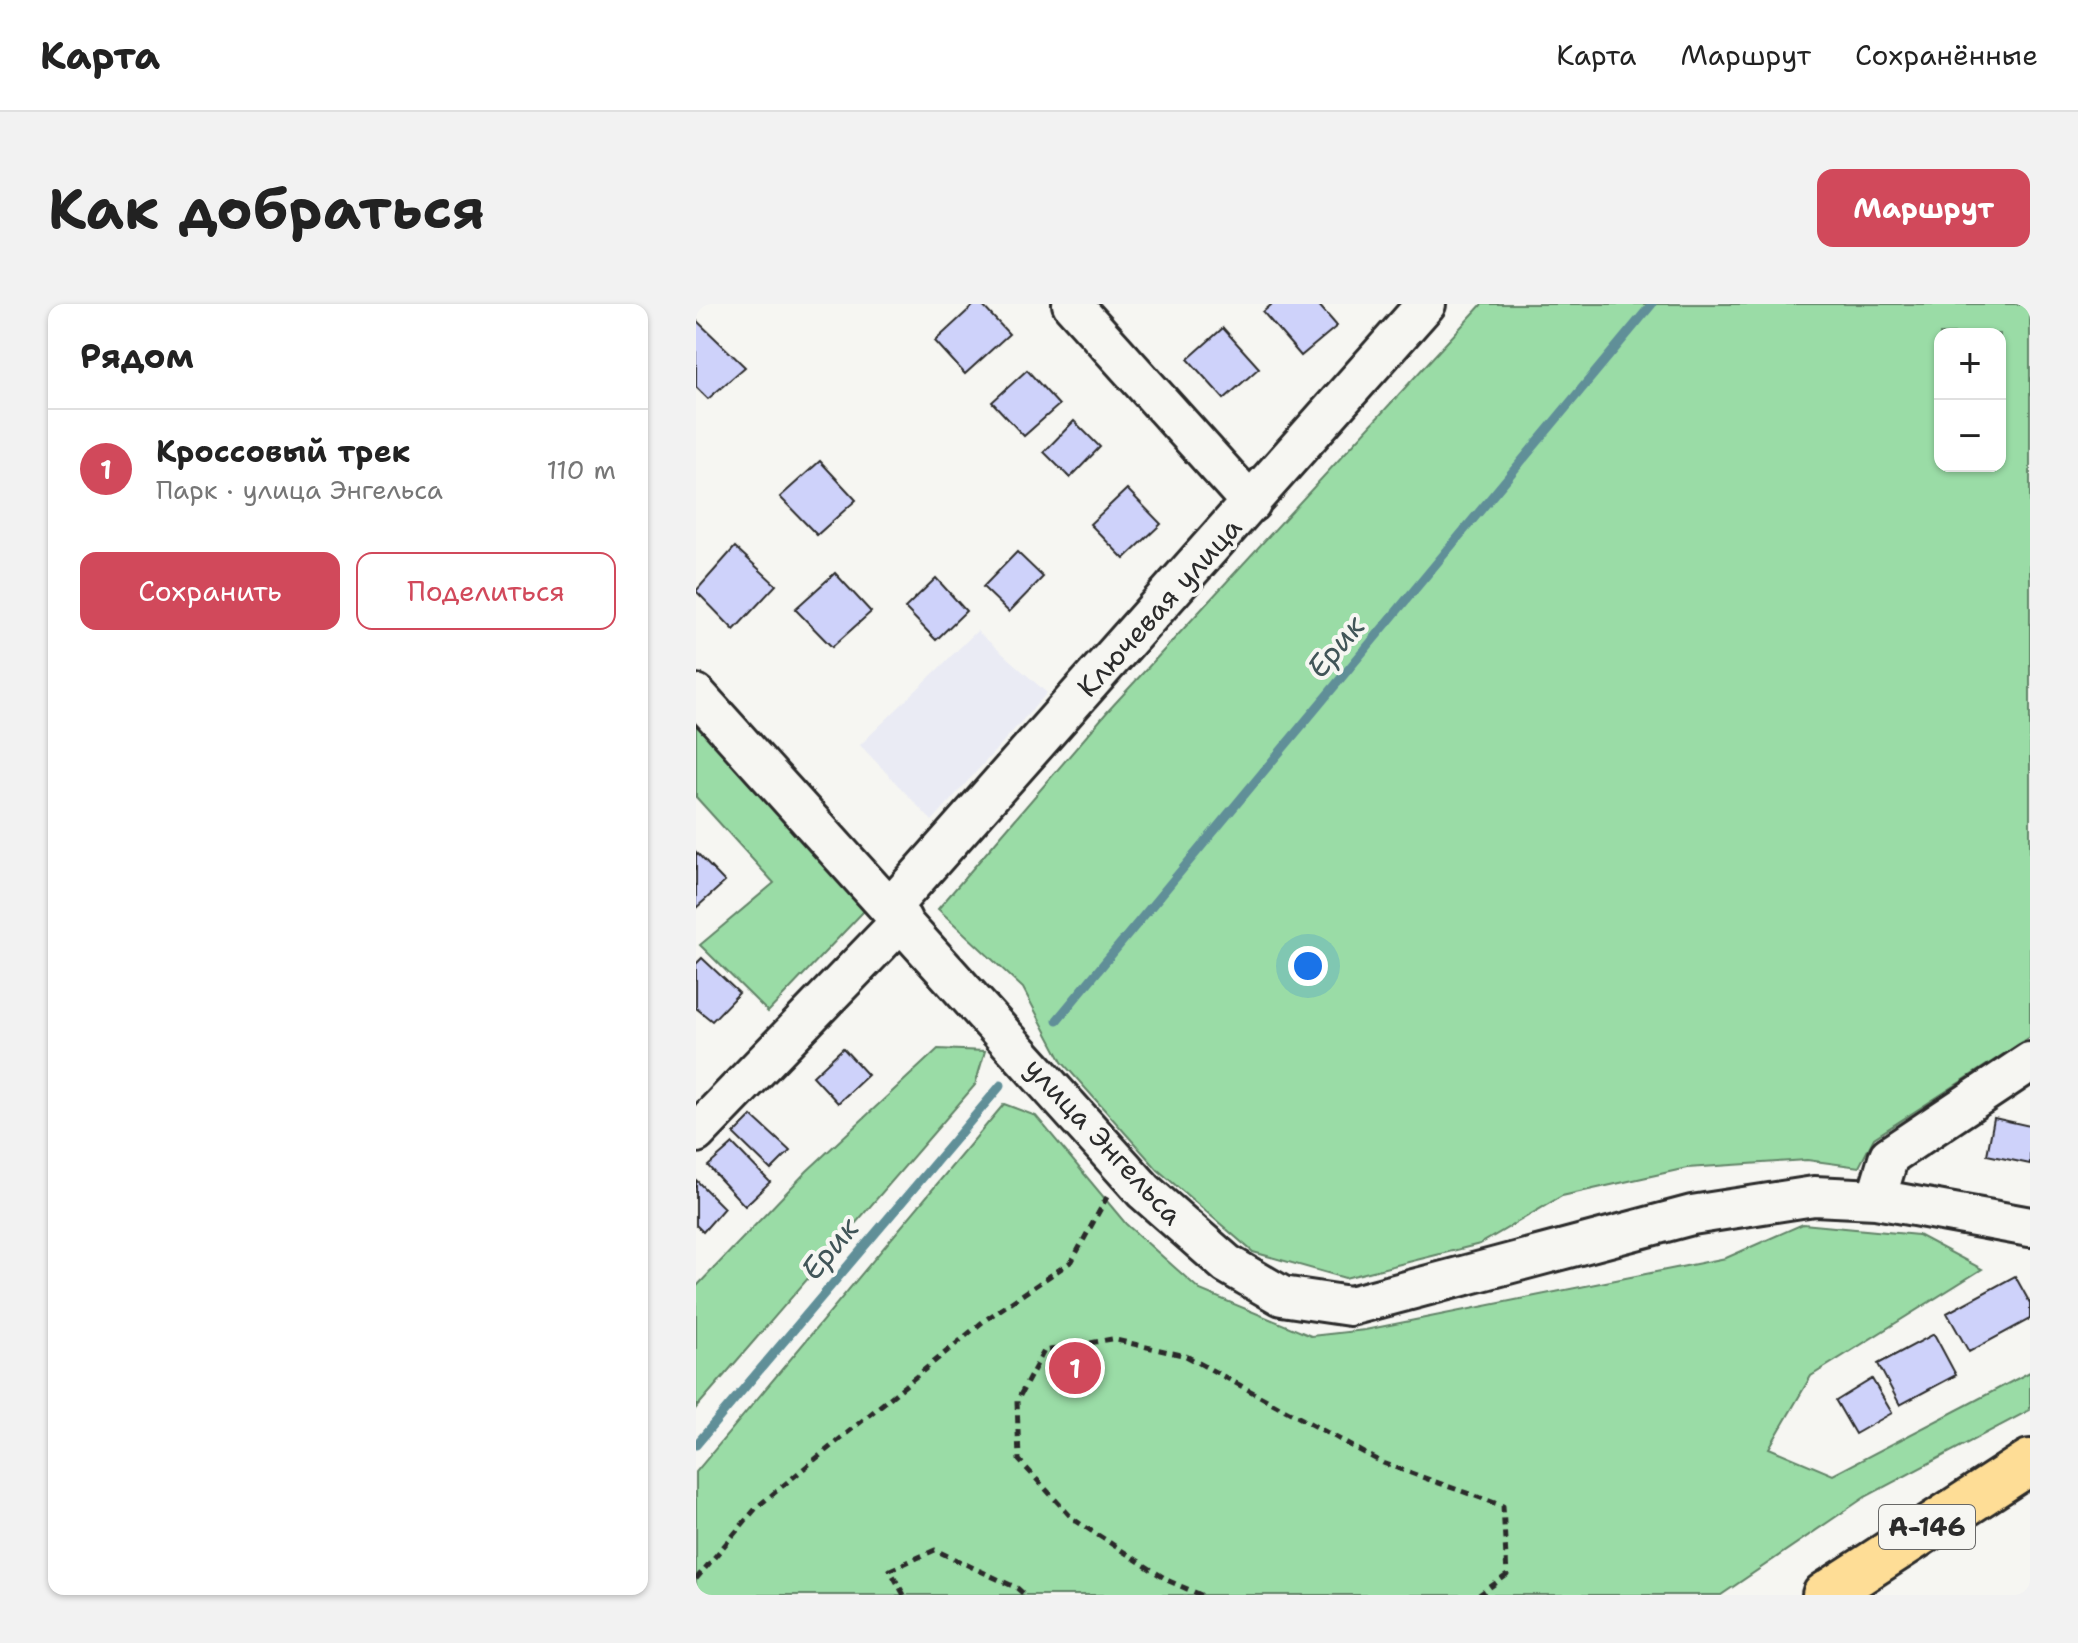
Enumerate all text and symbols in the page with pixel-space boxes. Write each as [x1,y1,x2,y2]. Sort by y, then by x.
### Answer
text: Карта [40,30,160,81]
text: Карта [1556,36,1636,74]
text: Маршрут [1680,36,1811,74]
text: Сохранённые [1855,36,2038,74]
button: Маршрут [1817,169,2030,247]
text: Как добраться [48,171,485,246]
map controls [1934,328,2006,472]
button: + [1934,328,2006,400]
text: Рядом [80,333,194,379]
button: − [1934,400,2006,472]
text: Кроссовый трек [156,431,410,472]
text: 1 [100,452,112,487]
text: 110 m [546,452,616,487]
text: Парк · улица Энгельса [156,472,443,507]
street label: Ключевая улица [1068,509,1250,705]
button: Сохранить [80,552,340,630]
button: Поделиться [356,552,616,630]
water label: Ерик [1297,606,1375,687]
your location [1288,946,1328,986]
street label: улица Энгельса [1017,1049,1191,1233]
water label: Ерик [791,1208,869,1289]
pin: 1 [1049,1338,1101,1398]
road number: А-146 [1879,1505,1975,1549]

